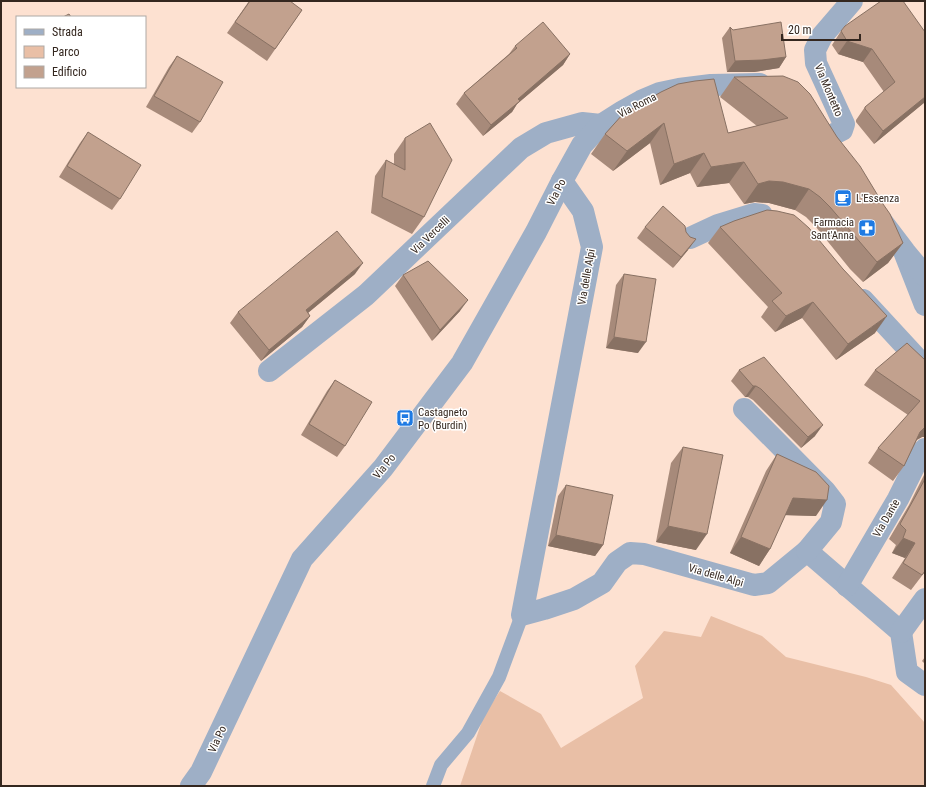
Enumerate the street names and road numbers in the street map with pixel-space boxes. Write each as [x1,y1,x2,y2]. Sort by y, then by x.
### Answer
street label: Via Montetto [812,62,846,119]
street label: Via Roma [616,90,659,121]
street label: Via Po [544,176,569,208]
street label: Via Vercelli [408,214,452,257]
street label: Via delle Alpi [575,248,598,306]
street label: Via Po [371,451,399,481]
street label: Via Dante [870,497,903,540]
street label: Via delle Alpi [687,561,745,590]
street label: Via Po [206,723,229,755]

